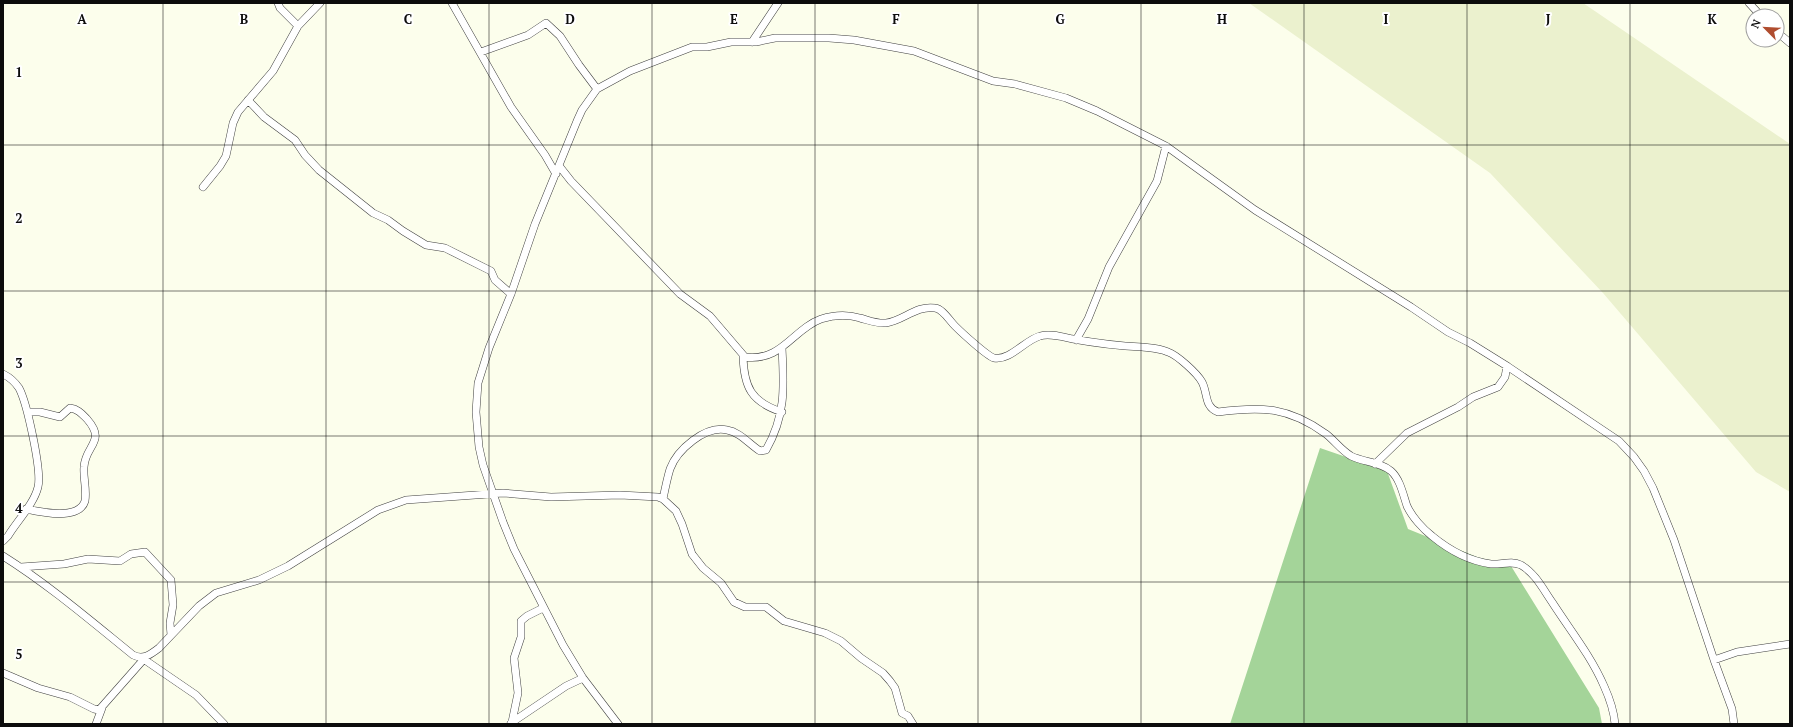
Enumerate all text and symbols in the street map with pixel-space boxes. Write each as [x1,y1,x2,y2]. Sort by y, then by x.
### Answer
north arrow [1745,8,1785,48]
text: A [77,10,87,28]
text: B [240,10,248,28]
text: C [404,10,412,28]
text: D [565,10,575,28]
text: E [730,10,738,28]
text: F [892,10,900,28]
text: G [1055,10,1065,28]
text: H [1217,10,1227,28]
text: I [1384,10,1389,28]
text: J [1546,10,1551,28]
text: K [1707,10,1717,28]
text: N [1748,17,1764,31]
text: 1 [15,63,23,81]
text: 2 [15,209,23,227]
text: 3 [15,354,23,372]
text: 4 [15,499,23,517]
text: 5 [15,645,23,663]

